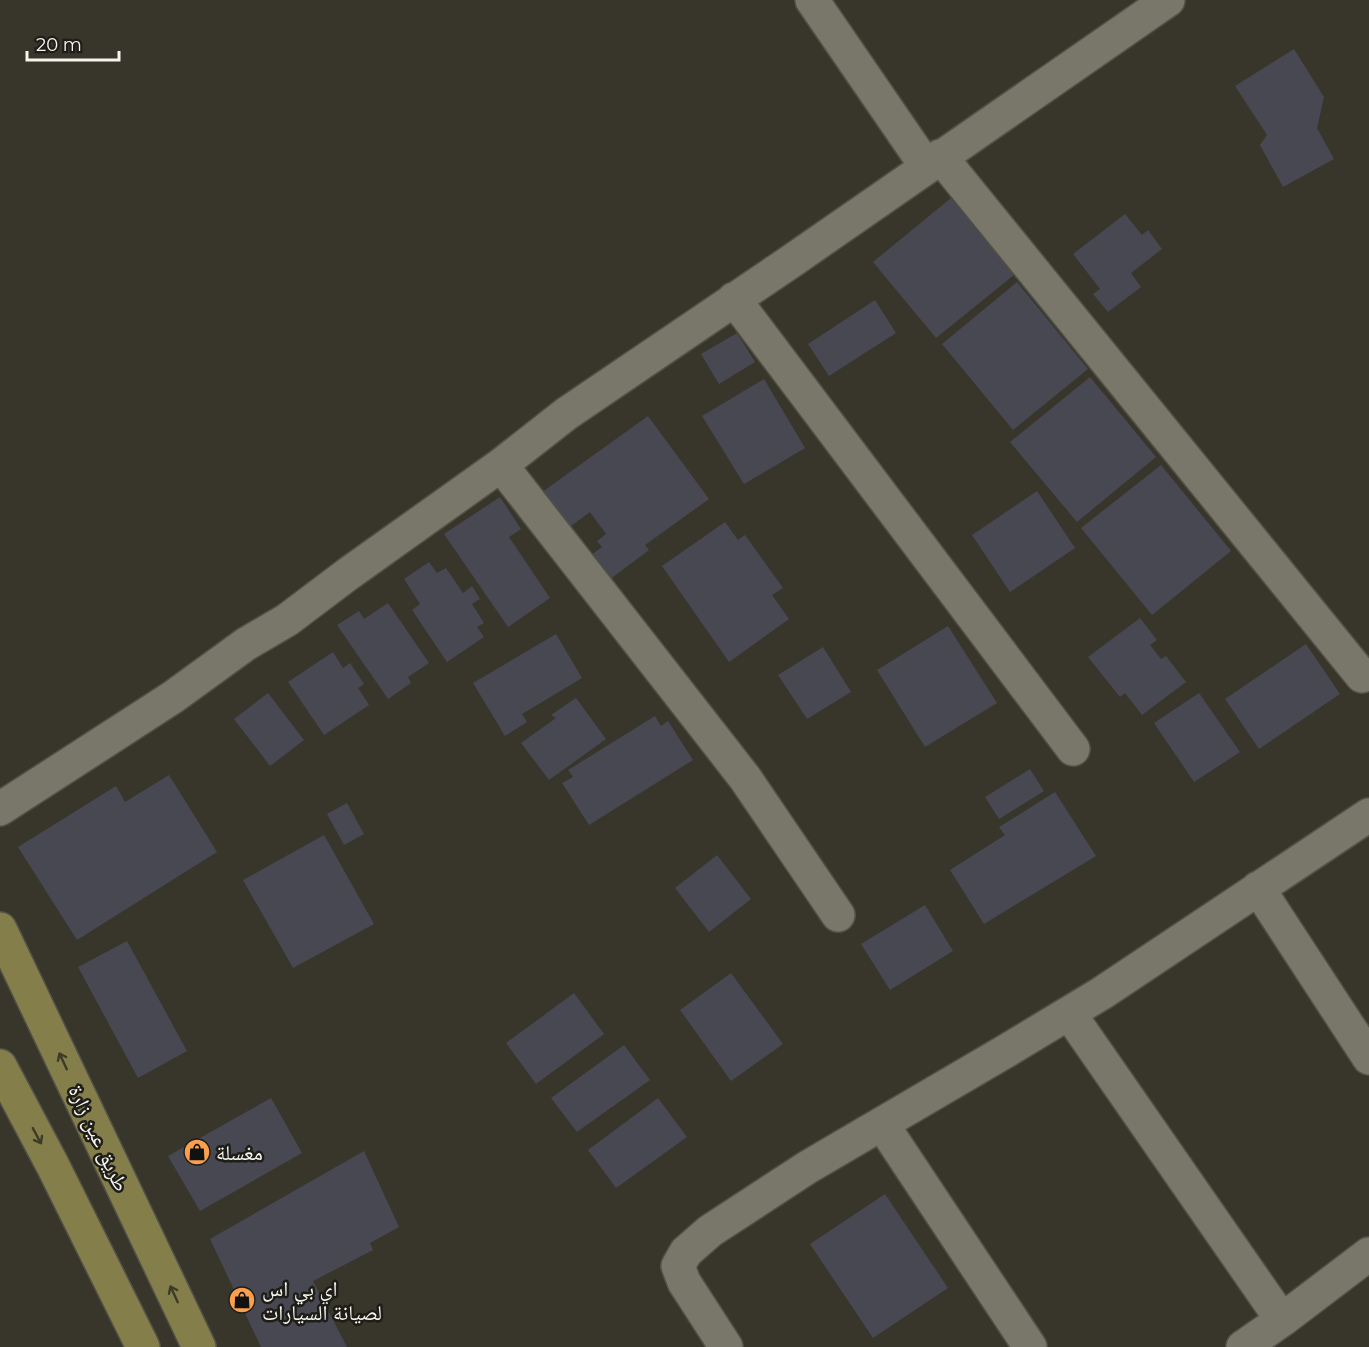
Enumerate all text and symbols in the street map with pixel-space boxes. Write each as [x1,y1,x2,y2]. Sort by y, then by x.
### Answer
scale bar [27,24,118,62]
text: 20 m [36,34,82,56]
one-way arrow [56,1053,68,1071]
street label: طريق عين زارة [63,1081,134,1195]
one-way arrow [31,1127,43,1144]
shop icon: مغسلة [182,1137,212,1167]
place label: مغسلة [216,1140,263,1165]
place label: اي بي اس لصيانة السيارات [262,1276,382,1325]
shop icon: اي بي اس لصيانة السيارات [227,1285,257,1315]
one-way arrow [167,1286,179,1304]

